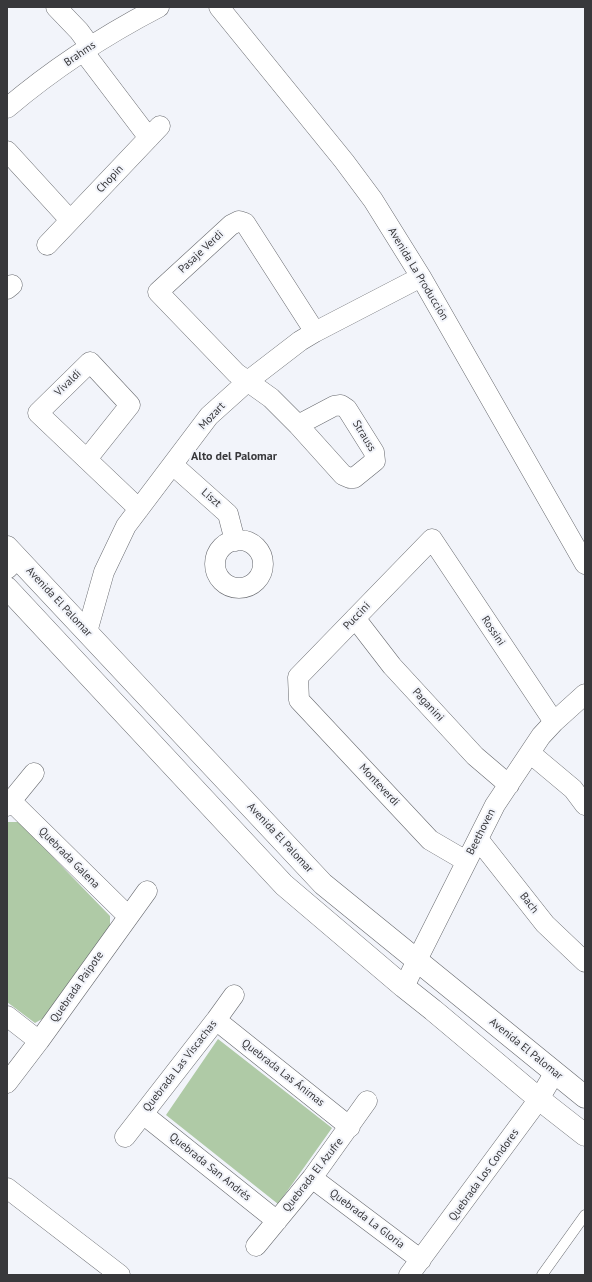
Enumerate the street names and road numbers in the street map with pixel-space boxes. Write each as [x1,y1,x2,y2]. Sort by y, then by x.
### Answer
street label: Brahms [62,39,98,69]
street label: Chopin [94,162,126,196]
street label: Avenida La Producción [385,225,451,323]
street label: Pasaje Verdi [176,228,226,276]
street label: Vivaldi [52,367,84,399]
street label: Mozart [196,400,228,432]
street label: Strauss [350,418,378,454]
street label: Liszt [198,486,224,510]
street label: Avenida El Palomar [23,564,95,640]
street label: Puccini [341,599,373,633]
street label: Rossini [478,614,508,648]
street label: Paganini [409,686,447,724]
street label: Monteverdi [356,761,402,809]
street label: Avenida El Palomar [244,800,316,876]
street label: Beethoven [464,807,498,857]
street label: Quebrada Galena [36,825,102,891]
street label: Bach [517,890,541,916]
street label: Quebrada Paipote [48,949,106,1025]
street label: Avenida El Palomar [487,1015,565,1083]
street label: Quebrada Las Viscachas [140,1018,220,1114]
street label: Quebrada Las Ánimas [239,1037,327,1109]
street label: Quebrada Los Condores [446,1126,522,1224]
street label: Quebrada San Andrés [167,1130,253,1204]
street label: Quebrada El Azufre [280,1135,346,1215]
street label: Quebrada La Gloria [327,1187,407,1251]

